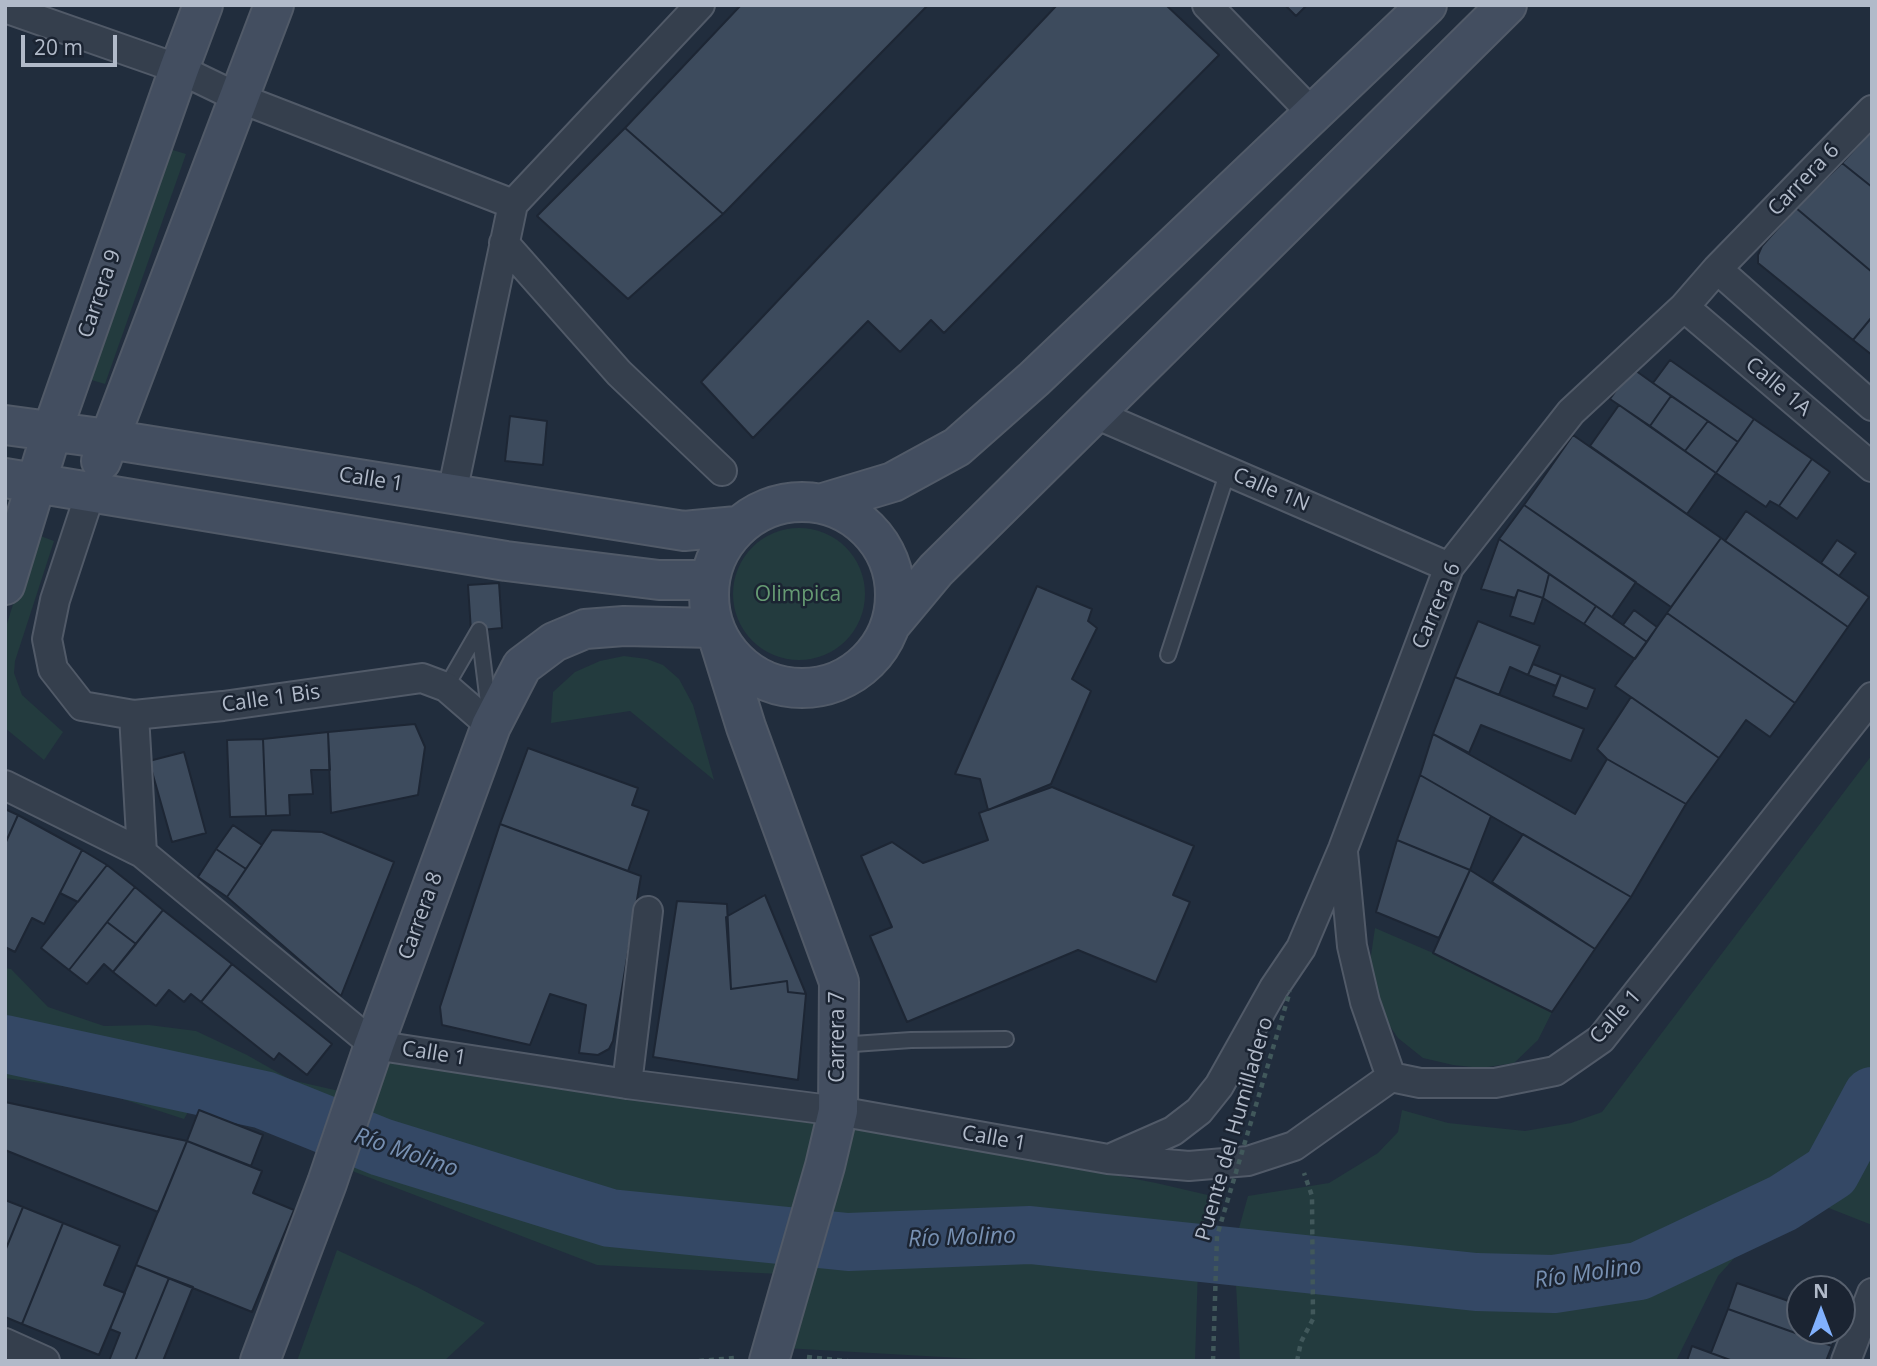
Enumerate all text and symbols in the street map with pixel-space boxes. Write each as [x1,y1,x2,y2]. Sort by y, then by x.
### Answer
scale bar [24,21,121,65]
text: 20 m [34,33,83,61]
street label: Carrera 6 [1763,138,1845,222]
street label: Carrera 9 [73,247,127,341]
street label: Calle 1A [1740,352,1816,422]
street label: Calle 1 [337,462,405,498]
street label: Calle 1N [1229,463,1313,517]
street label: Carrera 6 [1408,559,1466,653]
park label: Olimpica [755,582,841,608]
street label: Calle 1 Bis [220,680,322,718]
street label: Carrera 8 [394,869,448,963]
street label: Calle 1 [1585,985,1647,1049]
street label: Carrera 7 [825,991,851,1083]
street label: Puente del Humilladero [1191,1014,1279,1244]
street label: Calle 1 [400,1036,468,1072]
street label: Calle 1 [960,1121,1028,1157]
water label: Río Molino [351,1122,461,1184]
water label: Río Molino [908,1222,1016,1254]
water label: Río Molino [1533,1253,1643,1295]
north arrow [1786,1275,1856,1345]
text: N [1813,1278,1829,1304]

